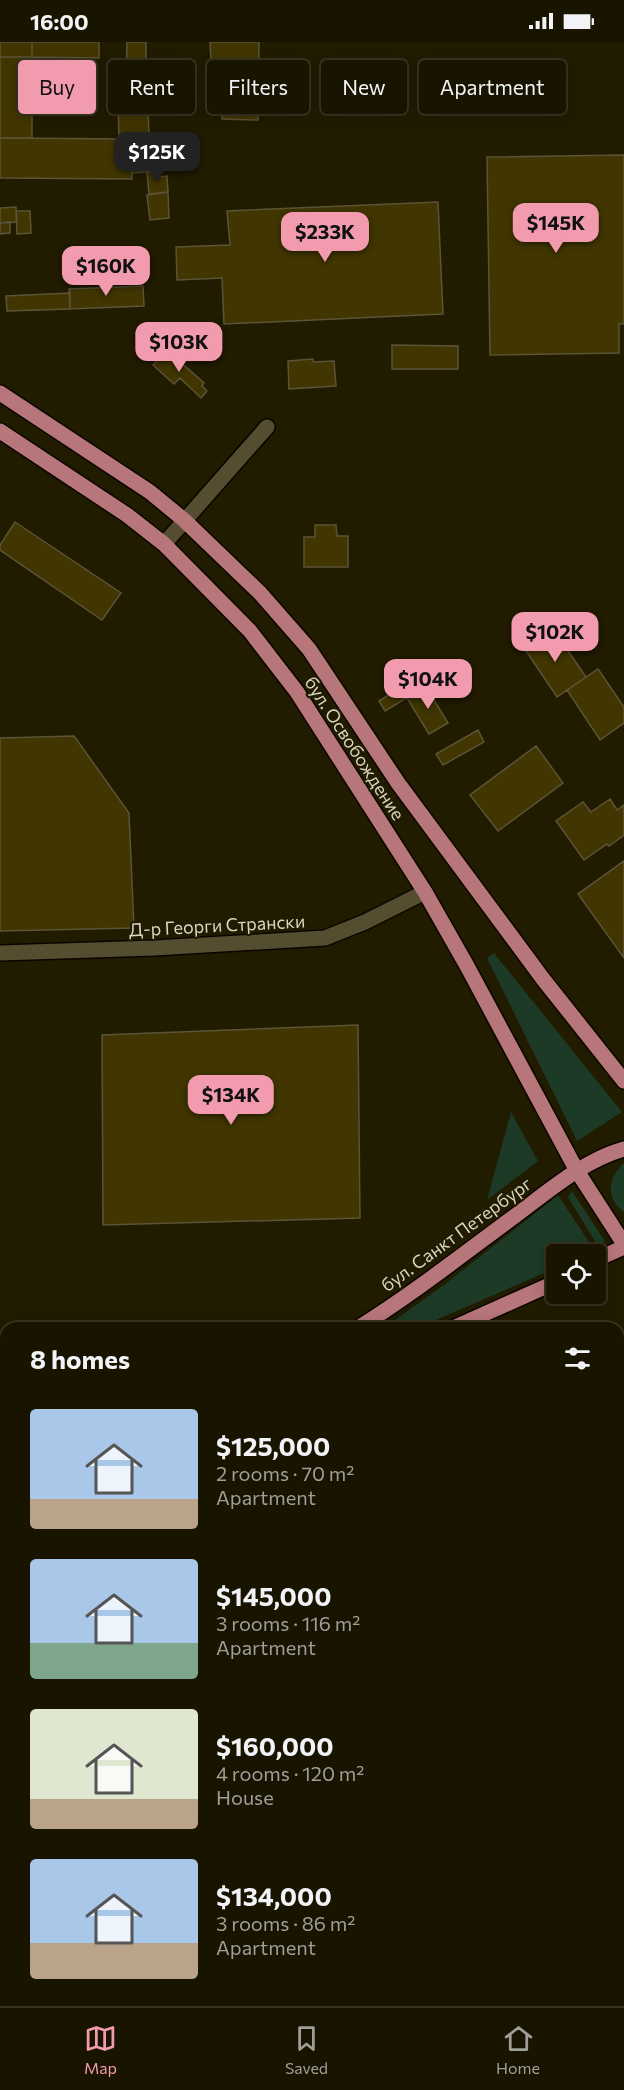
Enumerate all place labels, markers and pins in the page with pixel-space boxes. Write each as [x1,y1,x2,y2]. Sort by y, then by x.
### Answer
pin: $125K [115,132,199,183]
pin: $145K [514,203,598,254]
pin: $233K [283,212,367,263]
pin: $160K [64,246,148,297]
pin: $103K [137,322,221,373]
pin: $102K [513,612,597,663]
pin: $104K [386,659,470,710]
pin: $134K [189,1075,273,1126]

